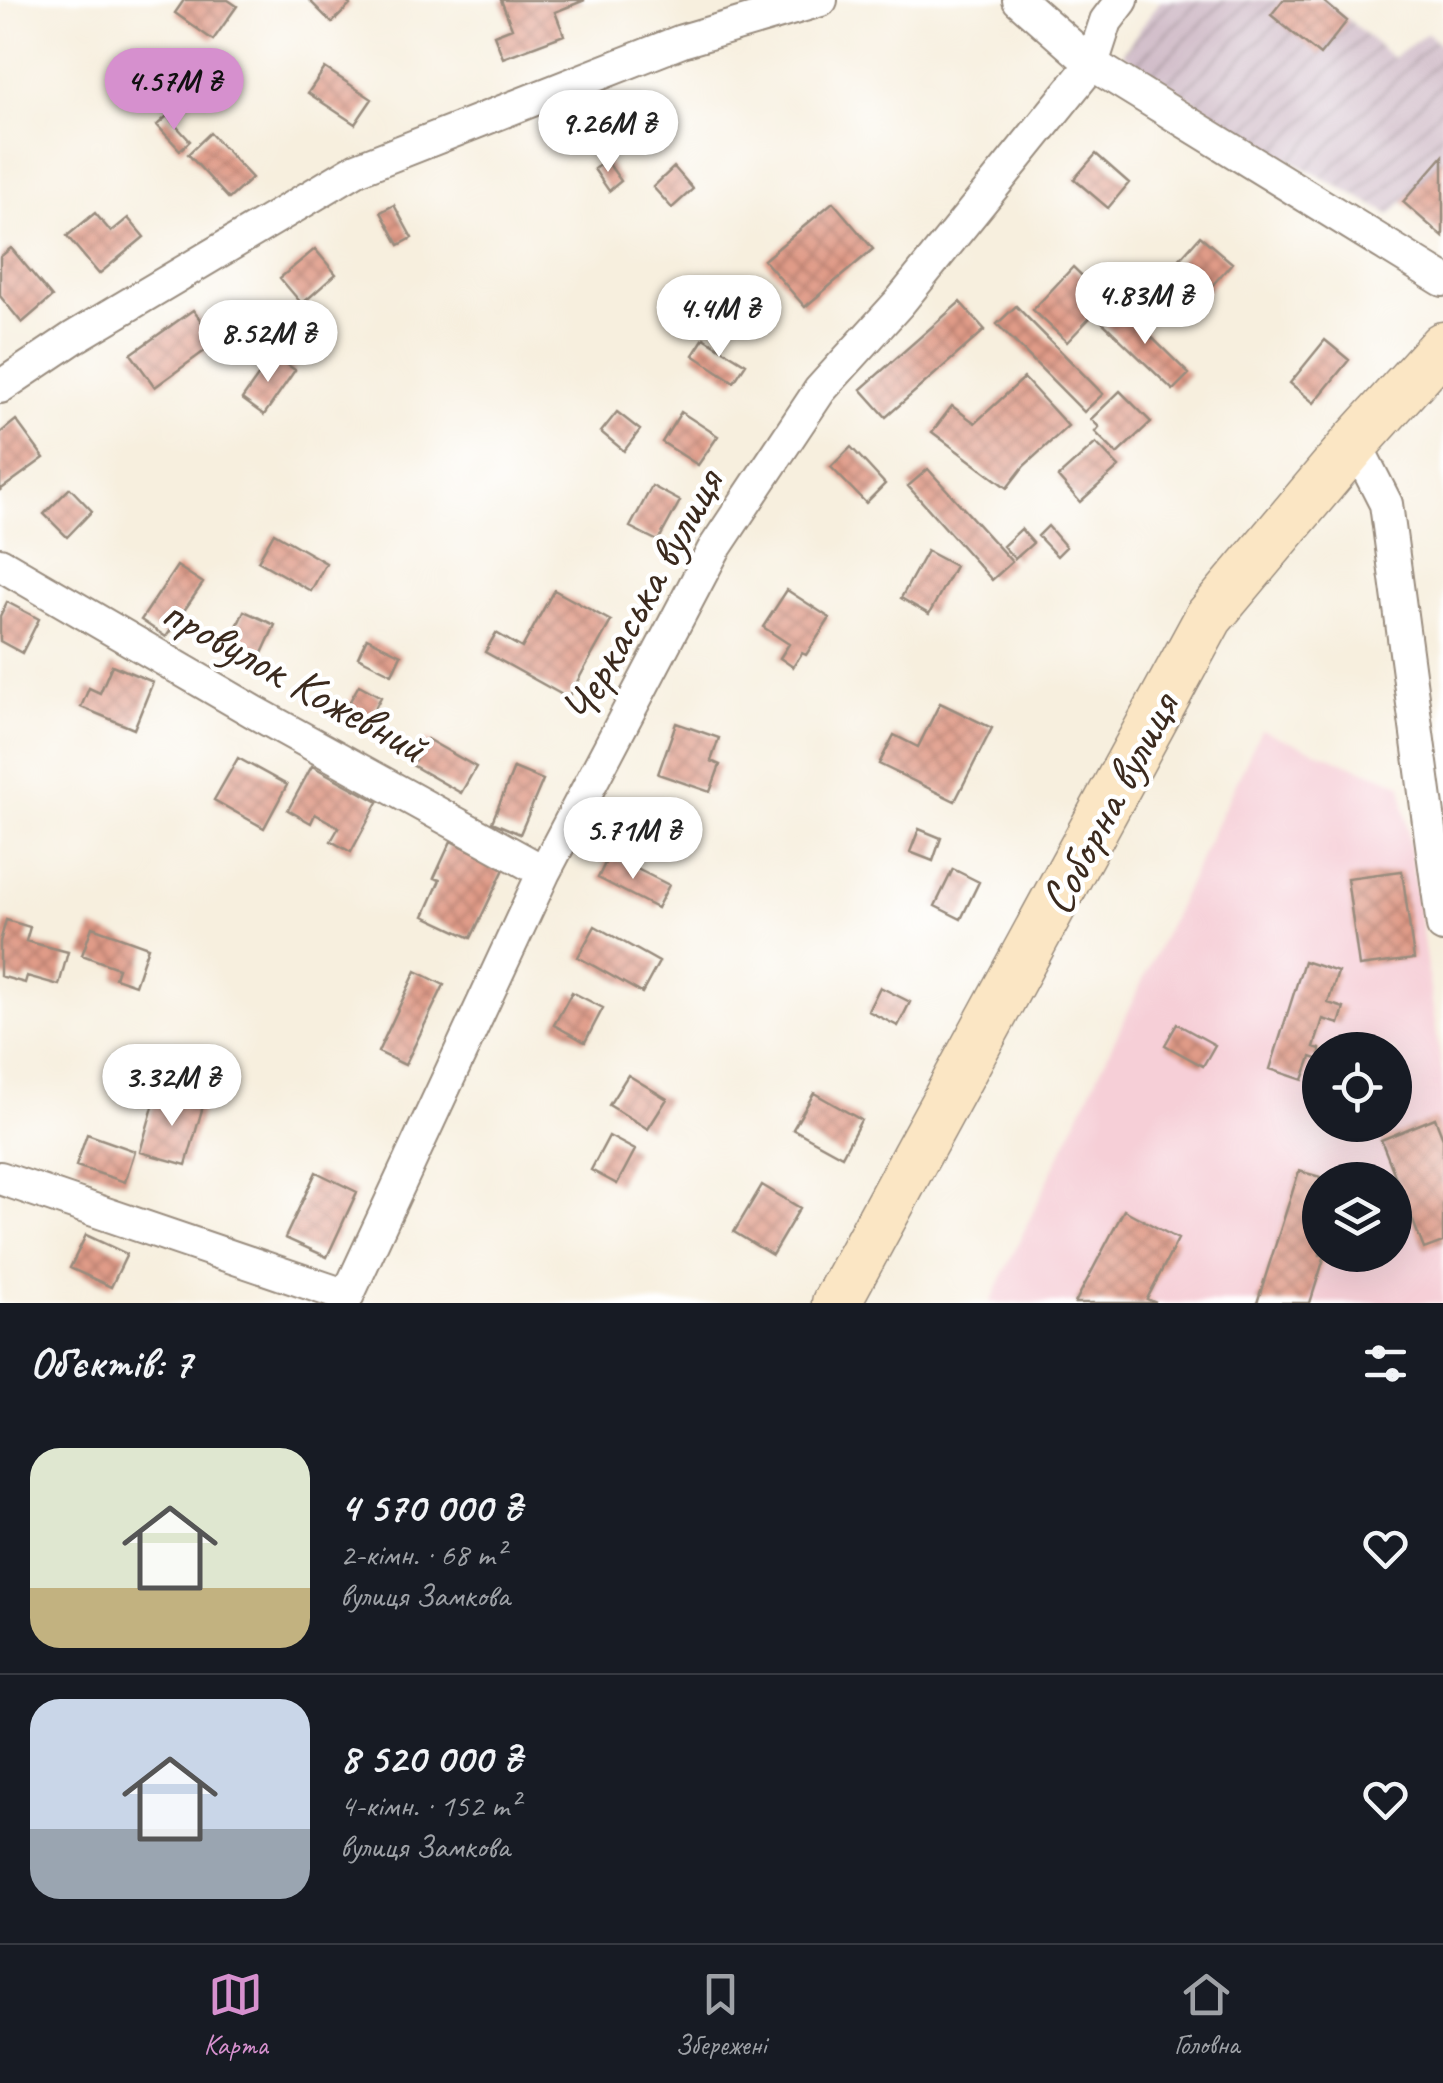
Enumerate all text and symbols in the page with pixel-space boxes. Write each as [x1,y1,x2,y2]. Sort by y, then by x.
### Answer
pin: 4.57M ₴ [82,48,266,133]
text: 4.57M ₴ [127,60,221,101]
pin: 9.26M ₴ [516,90,700,175]
text: 9.26M ₴ [560,102,656,143]
pin: 4.83M ₴ [1053,262,1237,347]
text: 4.83M ₴ [1097,274,1193,315]
pin: 4.4M ₴ [638,275,800,360]
text: 4.4M ₴ [679,287,759,328]
pin: 8.52M ₴ [176,300,360,385]
text: 8.52M ₴ [221,312,315,353]
street label: Черкаська вулиця [547,456,738,734]
street label: провулок Кожевний [151,581,440,778]
street label: Соборна вулиця [1026,680,1194,924]
pin: 5.71M ₴ [541,797,725,882]
text: 5.71M ₴ [586,809,680,850]
map controls [1302,1032,1412,1272]
button: locate [1302,1032,1412,1142]
pin: 3.32M ₴ [80,1044,264,1129]
text: 3.32M ₴ [124,1056,220,1097]
button: layers [1302,1162,1412,1272]
icon: filters [1358,1336,1413,1391]
text: Об’єктів: 7 [30,1337,192,1390]
text: 4 570 000 ₴ [340,1481,521,1534]
icon: home [110,1488,230,1608]
icon: heart [1358,1521,1413,1576]
text: 2-кімн. · 68 m² [340,1534,505,1575]
text: вулиця Замкова [340,1575,510,1616]
text: 8 520 000 ₴ [340,1732,521,1785]
icon: home [110,1739,230,1859]
icon: heart [1358,1772,1413,1827]
text: 4-кімн. · 152 m² [340,1785,519,1826]
text: вулиця Замкова [340,1826,510,1867]
tab: Карта [204,1967,268,2062]
tab: Збережені [675,1967,766,2062]
tab: Головна [1174,1967,1239,2062]

